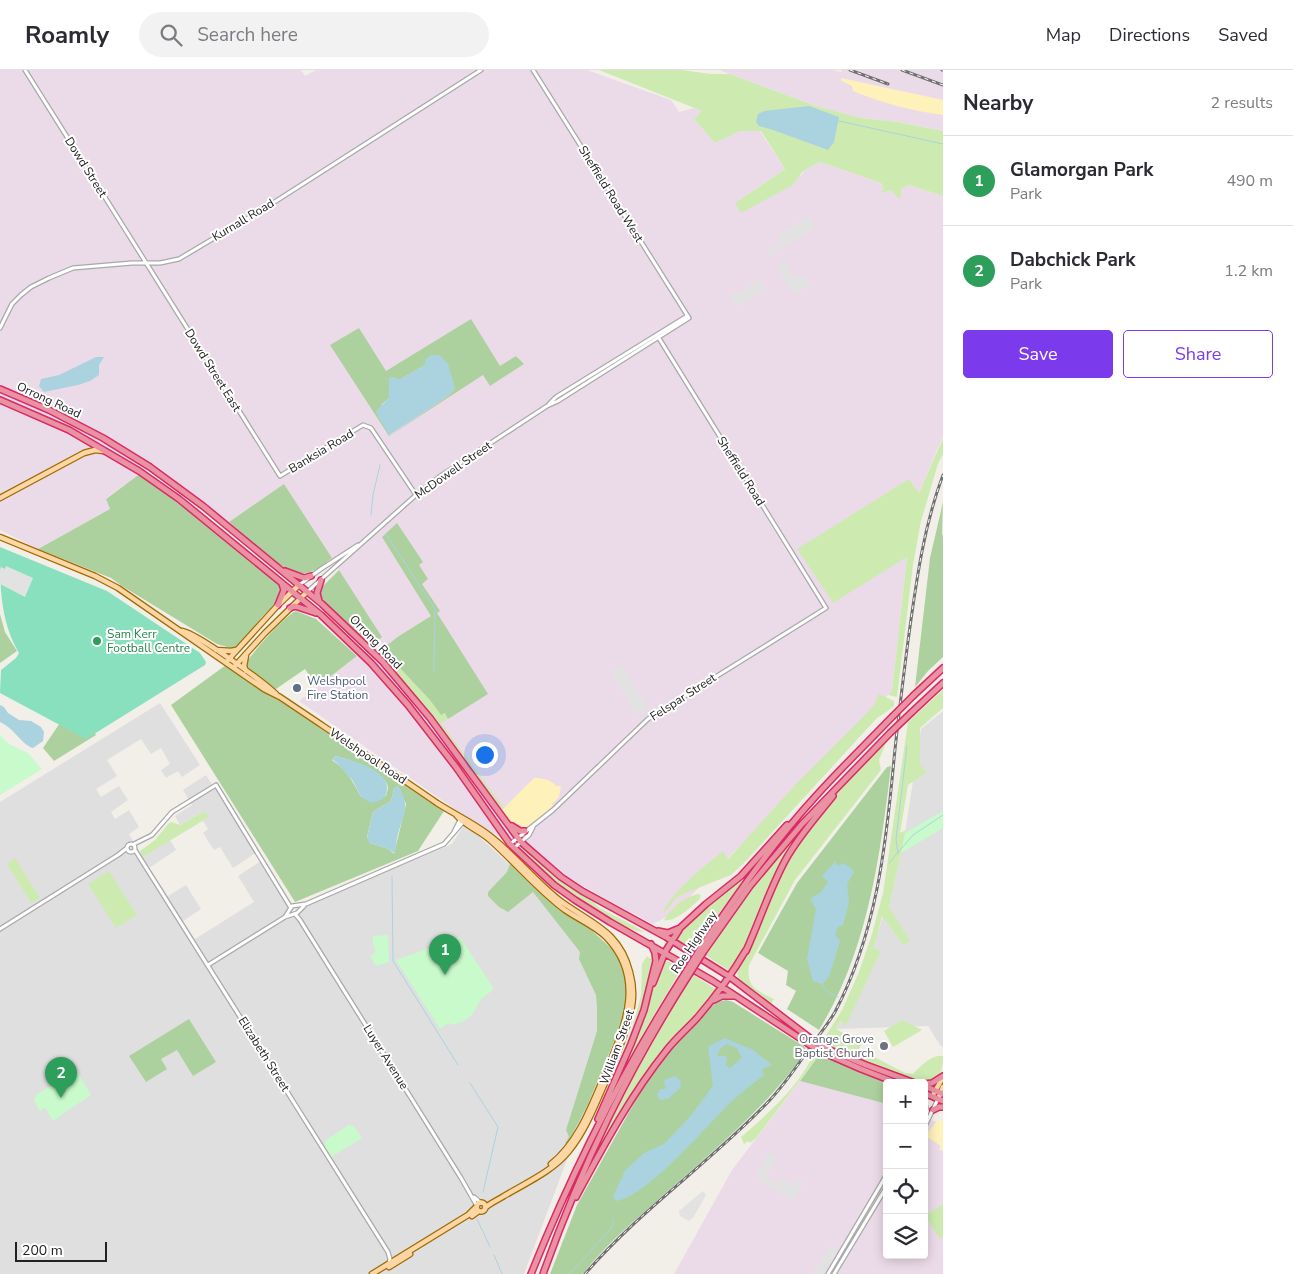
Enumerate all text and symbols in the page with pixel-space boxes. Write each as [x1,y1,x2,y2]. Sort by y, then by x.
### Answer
search box [139,12,489,57]
text: Roamly [25,19,109,51]
icon: search [157,21,185,49]
text: Search here [197,22,298,48]
text: Map [1046,23,1081,47]
text: Directions [1109,23,1190,47]
text: Saved [1218,23,1268,47]
text: Nearby [963,89,1033,117]
text: 2 results [1211,92,1273,114]
street label: Dowd Street [61,134,111,201]
street label: Sheffield Road West [575,143,648,246]
text: Glamorgan Park [1010,157,1153,183]
text: 1 [974,170,984,192]
text: 490 m [1226,170,1273,192]
text: Park [1010,183,1042,205]
street label: Kurnall Road [209,195,277,245]
text: Dabchick Park [1010,247,1135,273]
text: 2 [974,260,984,282]
text: 1.2 km [1224,260,1273,282]
text: Park [1010,273,1042,295]
street label: Dowd Street East [181,326,245,415]
button: Save [963,330,1113,378]
button: Share [1123,330,1273,378]
street label: Orrong Road [14,378,84,422]
street label: Banksia Road [286,425,356,477]
street label: Sheffield Road [713,433,769,509]
street label: McDowell Street [411,437,495,503]
street label: Orrong Road [346,612,406,672]
place label: Sam Kerr Football Centre [107,626,190,656]
marker: Sam Kerr Football Centre [91,635,103,647]
street label: Felspar Street [647,669,720,724]
place label: Welshpool Fire Station [307,673,368,703]
marker: Welshpool Fire Station [291,682,303,694]
street label: Welshpool Road [326,724,410,788]
your location [472,742,498,768]
street label: Roe Highway [667,907,721,976]
pin: 1 [429,934,461,975]
street label: William Street [596,1007,638,1087]
street label: Elizabeth Street [235,1014,294,1095]
street label: Luyer Avenue [360,1021,412,1093]
place label: Orange Grove Baptist Church [794,1031,874,1061]
marker: Orange Grove Baptist Church [878,1040,890,1052]
pin: 2 [45,1057,77,1098]
map controls [883,1079,928,1259]
button: + [883,1079,928,1124]
button: − [883,1124,928,1169]
button: locate [883,1169,928,1214]
button: layers [883,1214,928,1259]
scale bar [15,1239,108,1262]
text: 200 m [22,1241,63,1260]

